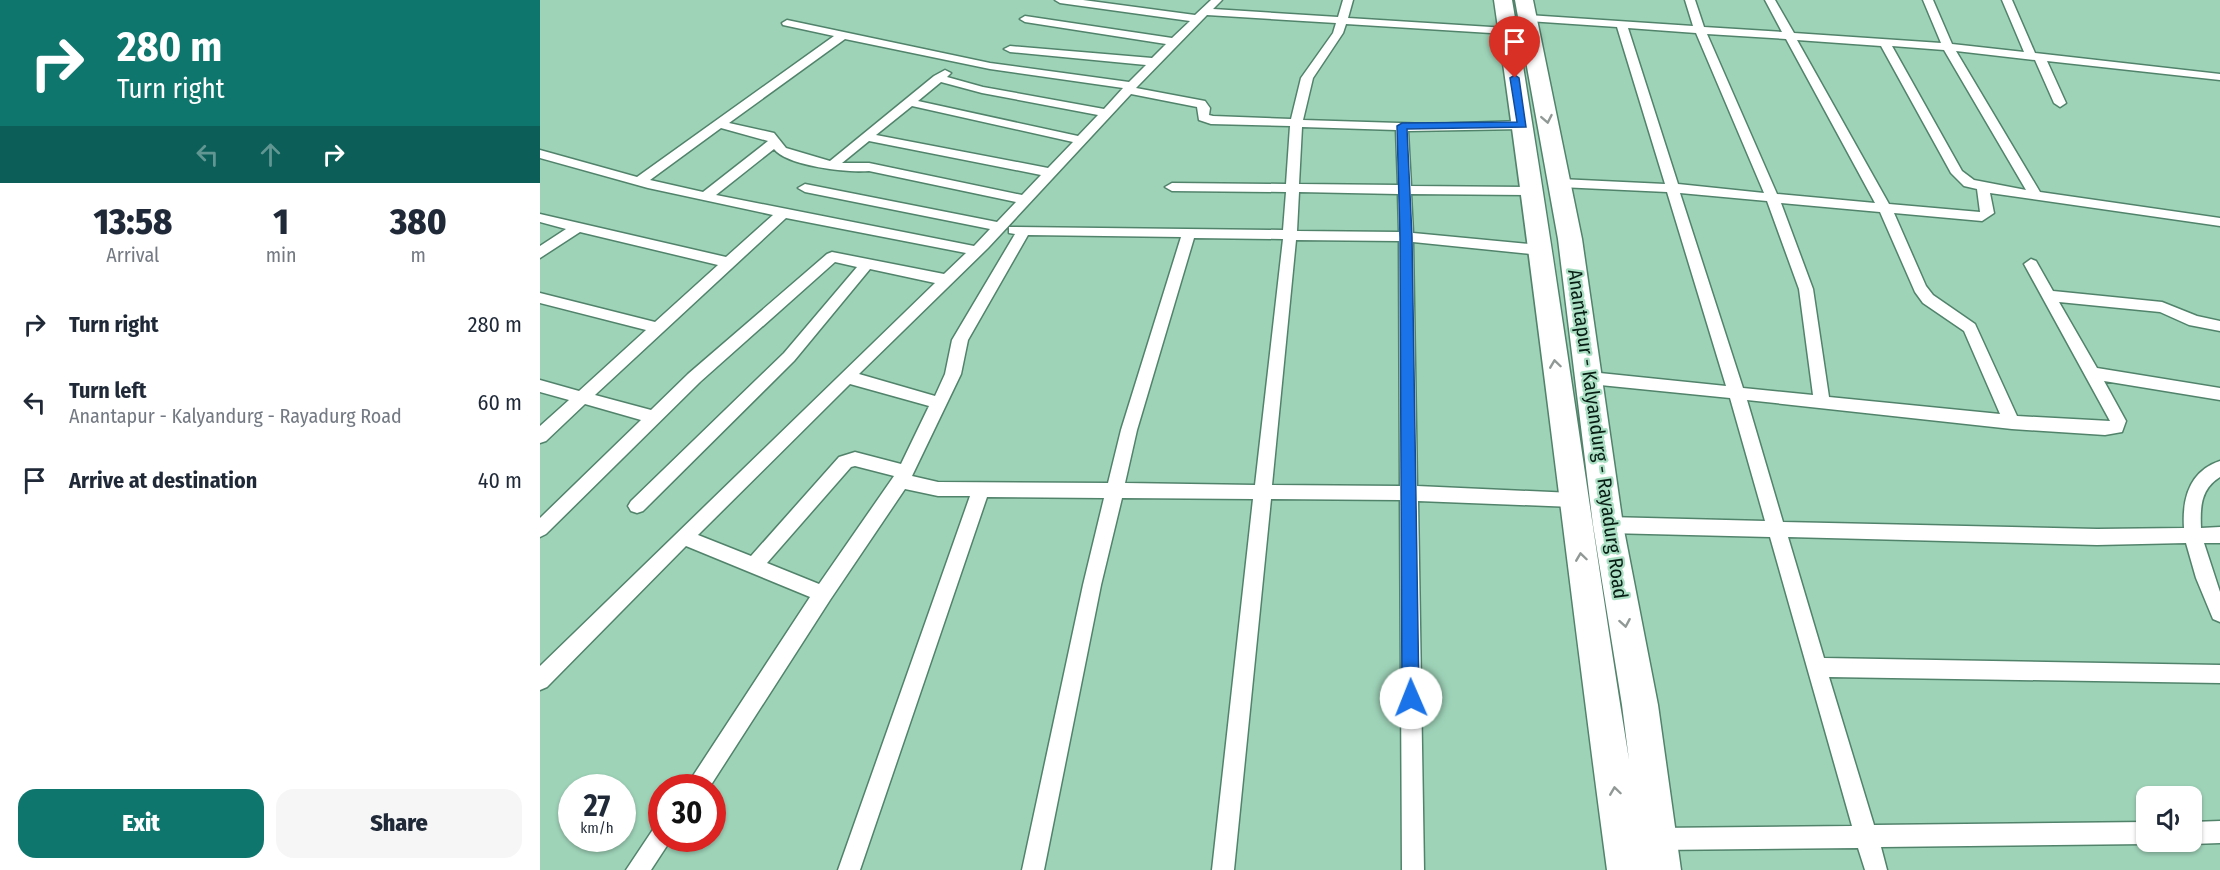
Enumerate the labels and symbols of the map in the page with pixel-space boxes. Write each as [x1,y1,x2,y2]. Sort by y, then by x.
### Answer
pin [1489,16,1540,78]
one-way arrow [1540,114,1553,124]
street label: Anantapur - Kalyandurg - Rayadurg Road [1563,268,1633,600]
one-way arrow [1549,359,1562,368]
one-way arrow [1575,552,1588,561]
one-way arrow [1618,618,1631,628]
position arrow [1379,666,1443,730]
speed limit sign: 30 [648,774,726,852]
one-way arrow [1609,787,1622,797]

